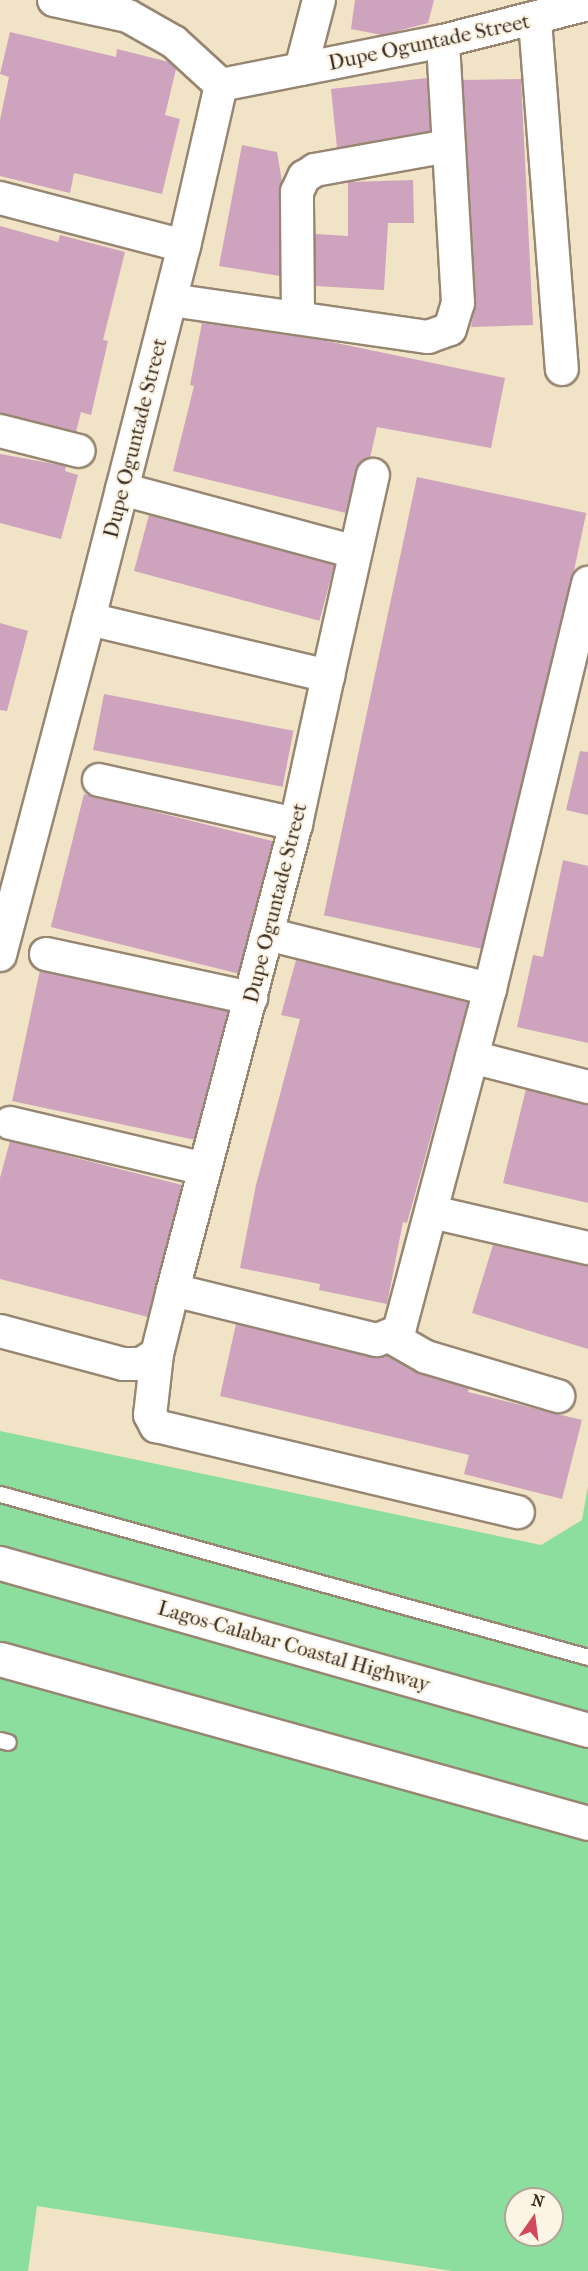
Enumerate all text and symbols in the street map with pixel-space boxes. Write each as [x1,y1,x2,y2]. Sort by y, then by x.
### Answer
street label: Dupe Oguntade Street [326,8,532,76]
street label: Dupe Oguntade Street [98,335,172,541]
street label: Dupe Oguntade Street [238,800,312,1006]
street label: Lagos-Calabar Coastal Highway [155,1595,433,1697]
north arrow [504,2187,564,2247]
text: N [530,2190,546,2212]

